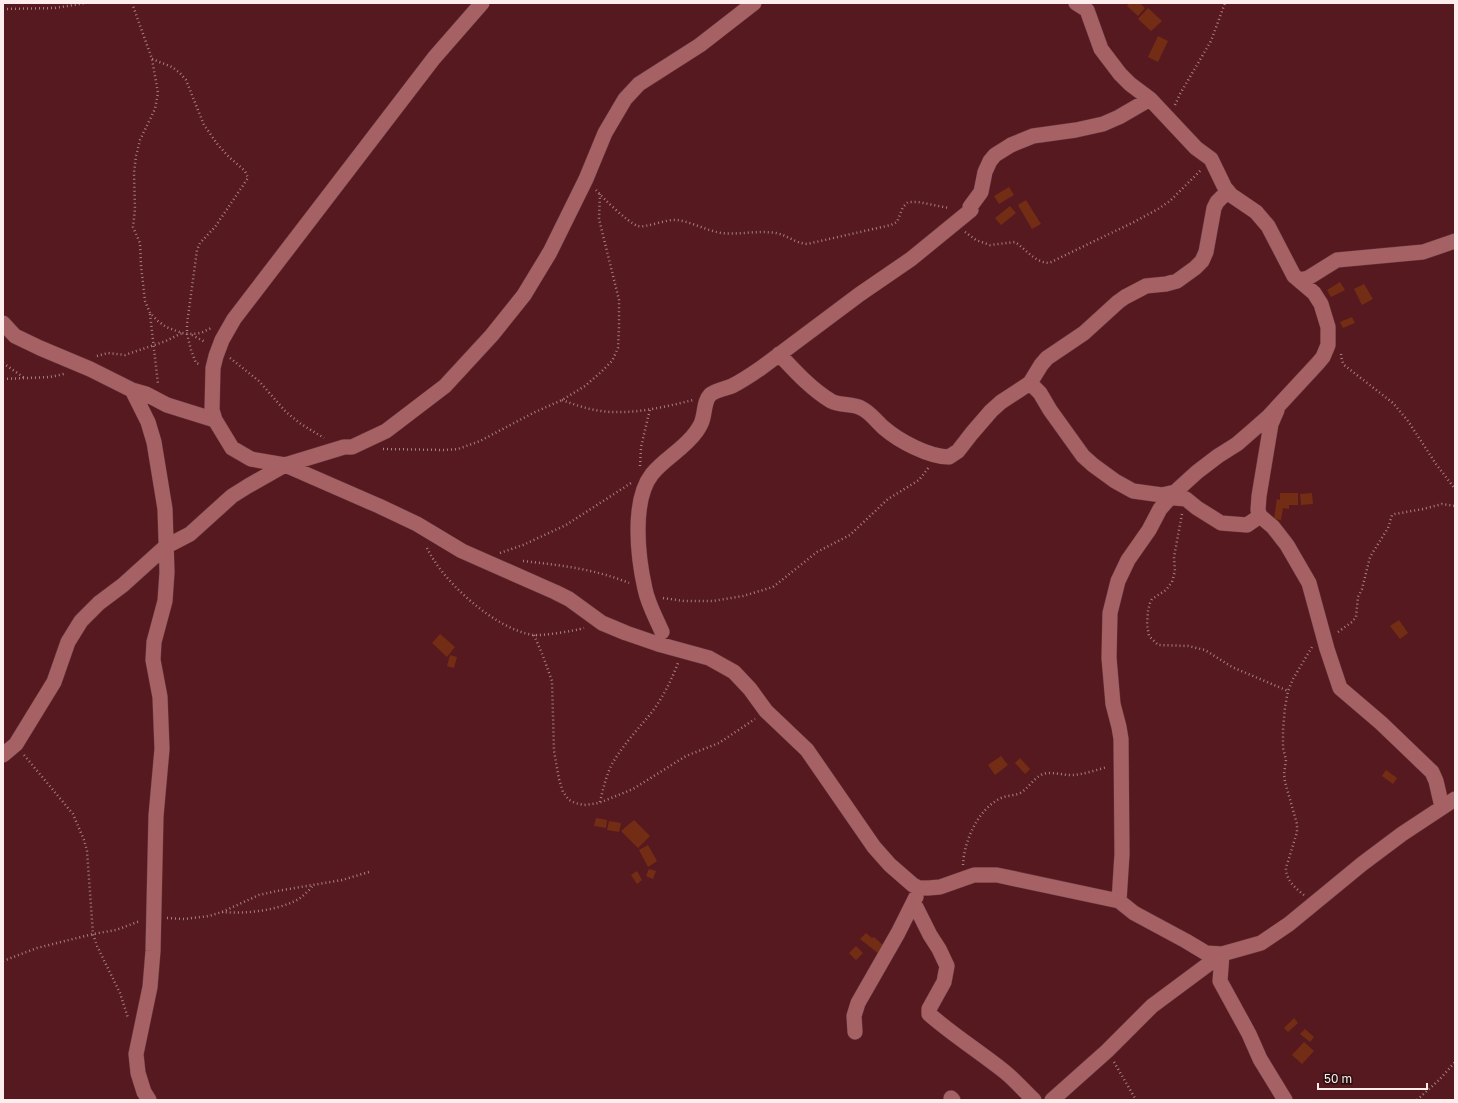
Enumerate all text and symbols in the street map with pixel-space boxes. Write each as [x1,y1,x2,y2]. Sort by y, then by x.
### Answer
scale bar [1318,1065,1427,1091]
text: 50 m [1324,1071,1352,1086]

